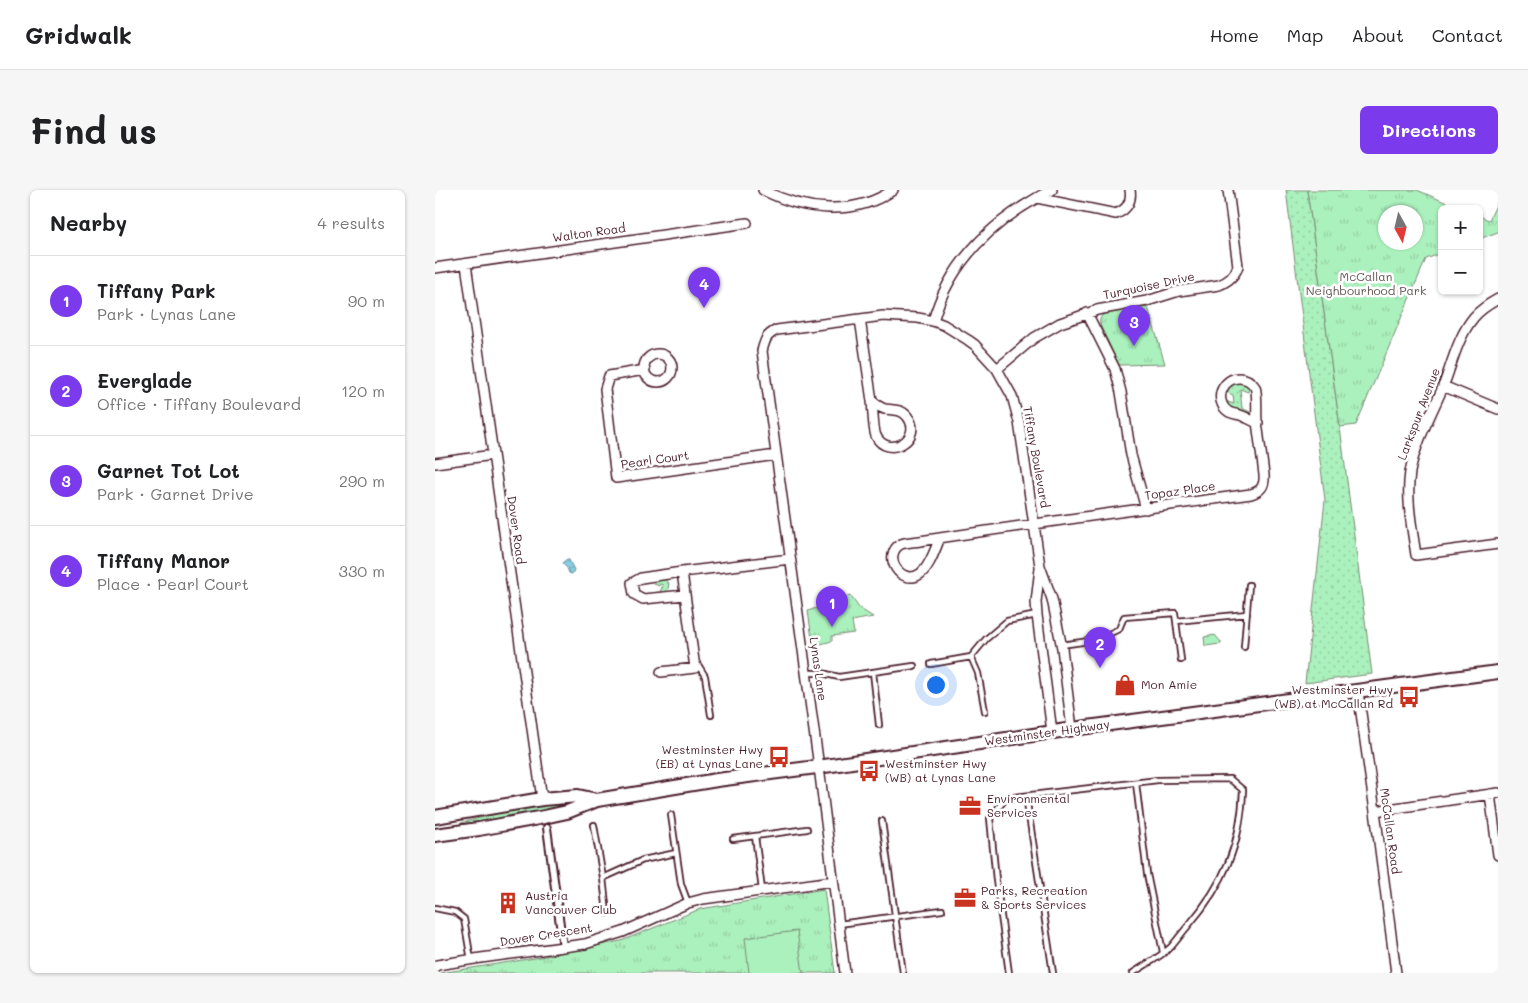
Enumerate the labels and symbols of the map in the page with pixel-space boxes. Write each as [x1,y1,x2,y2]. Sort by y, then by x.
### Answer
north arrow [1378,205,1423,250]
street label: Walton Road [551,219,627,245]
pin: 4 [688,267,720,308]
street label: Turquoise Drive [1102,268,1196,303]
park label: McCallan Neighbourhood Park [1306,268,1426,298]
pin: 3 [1118,305,1150,346]
street label: Larkspur Avenue [1393,365,1443,462]
street label: Tiffany Boulevard [1020,405,1054,509]
street label: Pearl Court [620,446,690,472]
street label: Topaz Place [1143,477,1216,503]
street label: Dover Road [504,495,530,565]
pin: 1 [816,586,848,627]
pin: 2 [1084,627,1116,668]
street label: Lynas Lane [807,636,831,702]
your location [923,672,949,698]
shop icon: Mon Amie [1112,672,1138,698]
place label: Mon Amie [1141,676,1197,692]
place label: Westminster Hwy (WB) at McCallan Rd [1274,681,1393,711]
bus stop icon: Westminster Hwy (WB) at McCallan Rd [1396,684,1422,710]
street label: Westminster Highway [983,715,1111,749]
place label: Westminster Hwy (EB) at Lynas Lane [656,741,763,771]
bus stop icon: Westminster Hwy (EB) at Lynas Lane [766,744,792,770]
place label: Westminster Hwy (WB) at Lynas Lane [885,755,996,785]
bus stop icon: Westminster Hwy (WB) at Lynas Lane [856,758,882,784]
street label: McCallan Road [1377,787,1405,875]
place label: Environmental Services [987,790,1070,820]
office icon: Environmental Services [957,793,983,819]
place label: Parks, Recreation & Sports Services [981,882,1087,912]
office icon: Parks, Recreation & Sports Services [952,885,978,911]
place label: Austria Vancouver Club [525,887,617,917]
building icon: Austria Vancouver Club [495,890,521,916]
street label: Dover Crescent [499,919,593,949]

